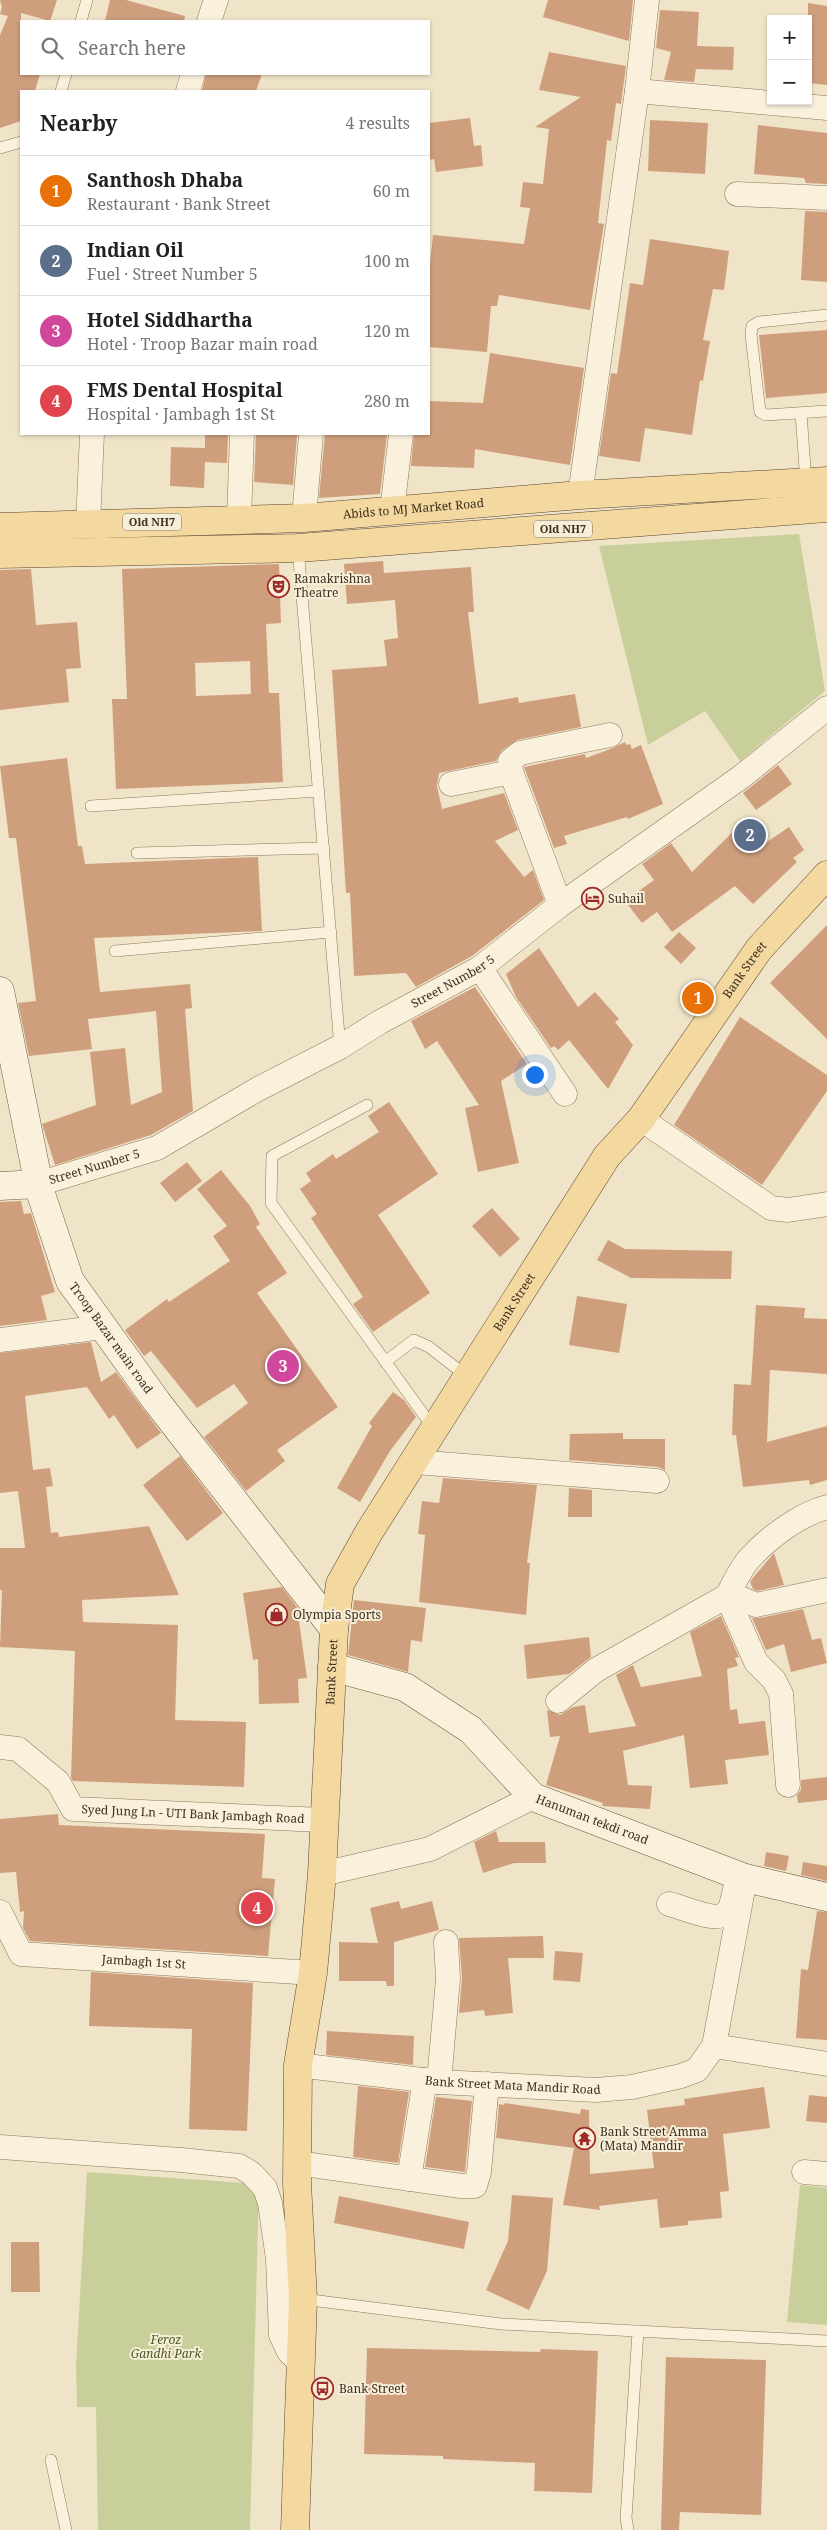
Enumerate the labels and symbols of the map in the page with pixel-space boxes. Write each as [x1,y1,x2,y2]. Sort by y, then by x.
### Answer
street label: Abids to MJ Market Road [342,494,485,523]
road number: Old NH7 [123,514,181,530]
road number: Old NH7 [534,520,592,538]
place label: Ramakrishna Theatre [294,570,371,601]
theatre icon: Ramakrishna Theatre [266,574,290,598]
pin: 2 [734,816,766,854]
hotel icon: Suhail [580,887,604,911]
place label: Suhail [608,890,644,907]
street label: Bank Street [718,937,770,1001]
street label: Street Number 5 [408,951,498,1012]
pin: 1 [682,979,714,1017]
your location [522,1062,548,1088]
street label: Street Number 5 [47,1145,142,1188]
street label: Bank Street [489,1270,539,1334]
street label: Troop Bazar main road [66,1279,158,1397]
pin: 3 [267,1347,299,1385]
shop icon: Olympia Sports [265,1603,289,1627]
place label: Olympia Sports [293,1606,381,1623]
street label: Bank Street [321,1639,341,1706]
street label: Hanuman tekdi road [534,1790,652,1849]
street label: Syed Jung Ln - UTI Bank Jambagh Road [81,1800,306,1827]
pin: 4 [241,1889,273,1927]
street label: Jambagh 1st St [100,1950,186,1973]
street label: Bank Street Mata Mandir Road [424,2071,602,2098]
place label: Bank Street Amma (Mata) Mandir [600,2123,707,2154]
temple icon: Bank Street Amma (Mata) Mandir [572,2127,596,2151]
park label: Feroz Gandhi Park [131,2331,202,2362]
bus stop icon: Bank Street [311,2377,335,2401]
place label: Bank Street [339,2380,405,2397]

